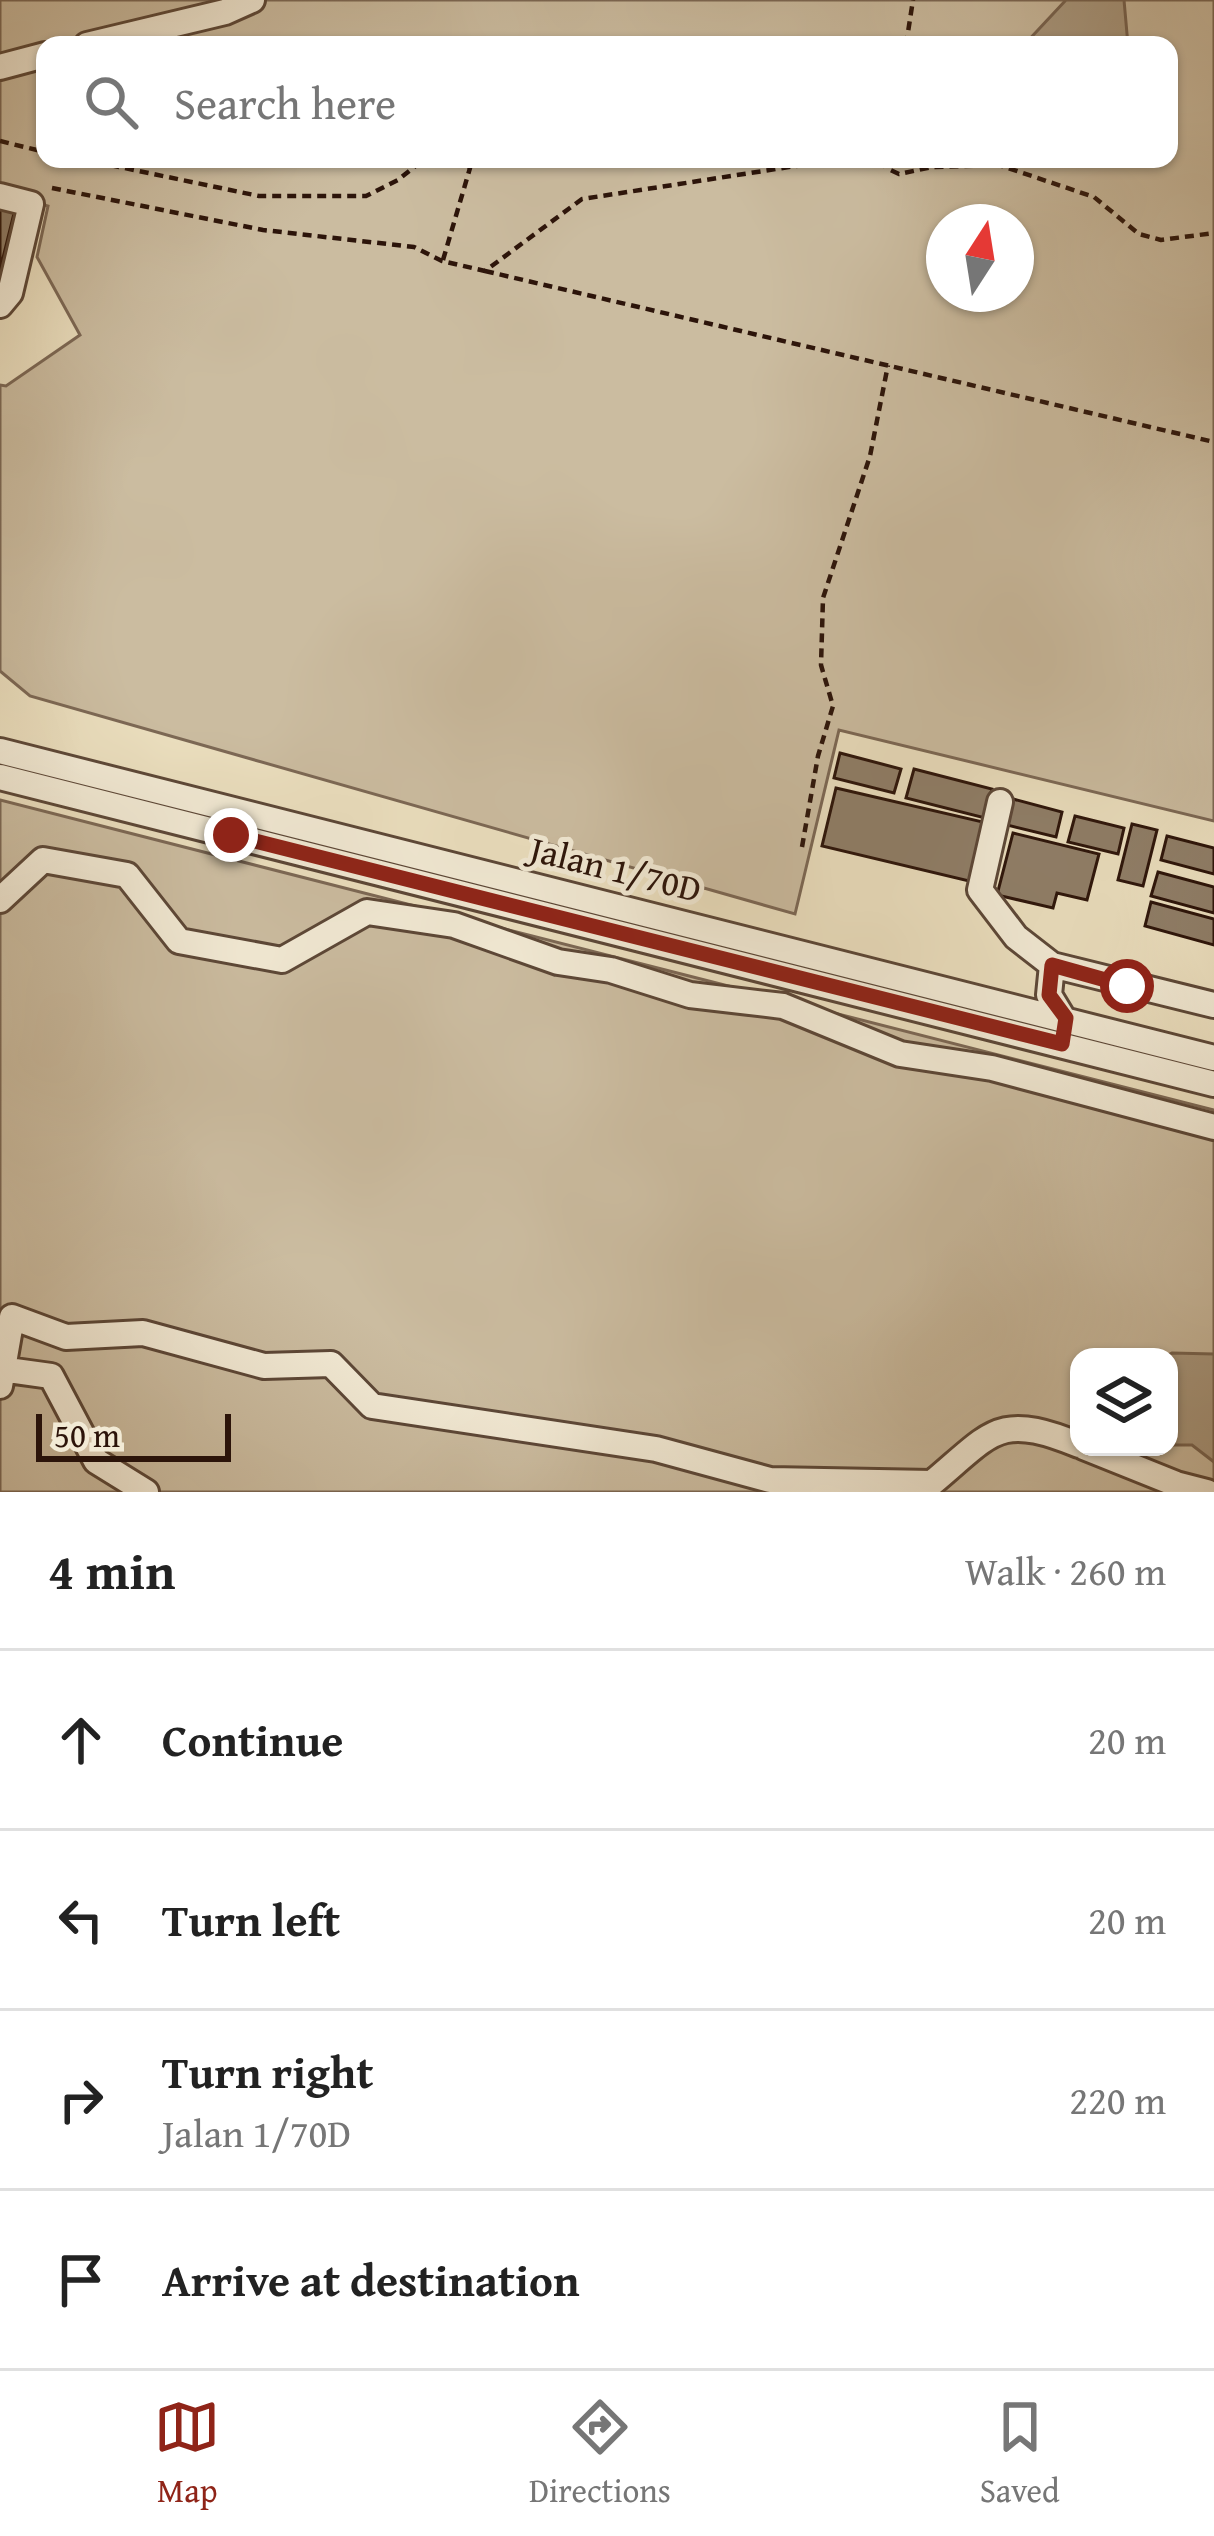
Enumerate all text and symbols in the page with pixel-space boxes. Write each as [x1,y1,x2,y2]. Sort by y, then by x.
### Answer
search box [36,36,1178,168]
icon: search [78,69,144,135]
text: Search here [174,70,396,135]
north arrow [926,204,1034,312]
route end [204,808,258,862]
street label: Jalan 1/70D [521,820,707,915]
route start [1100,959,1154,1013]
map controls [1070,1348,1178,1456]
button: layers [1070,1348,1178,1456]
scale bar [36,1408,231,1461]
text: 50 m [54,1411,120,1459]
text: 4 min [48,1533,175,1608]
text: Walk · 260 m [965,1542,1166,1599]
icon: ahead [48,1707,114,1773]
text: Continue [162,1707,343,1772]
text: 20 m [1088,1711,1166,1768]
icon: left [48,1887,114,1953]
text: Turn left [162,1887,340,1952]
text: 20 m [1088,1891,1166,1948]
text: Turn right [162,2039,374,2104]
icon: right [48,2067,114,2133]
text: 220 m [1069,2071,1166,2128]
text: Jalan 1/70D [162,2104,351,2161]
icon: arrive [48,2247,114,2313]
text: Arrive at destination [162,2247,580,2312]
tab: Map [154,2394,220,2514]
tab: Directions [529,2394,671,2514]
tab: Saved [980,2394,1060,2514]

